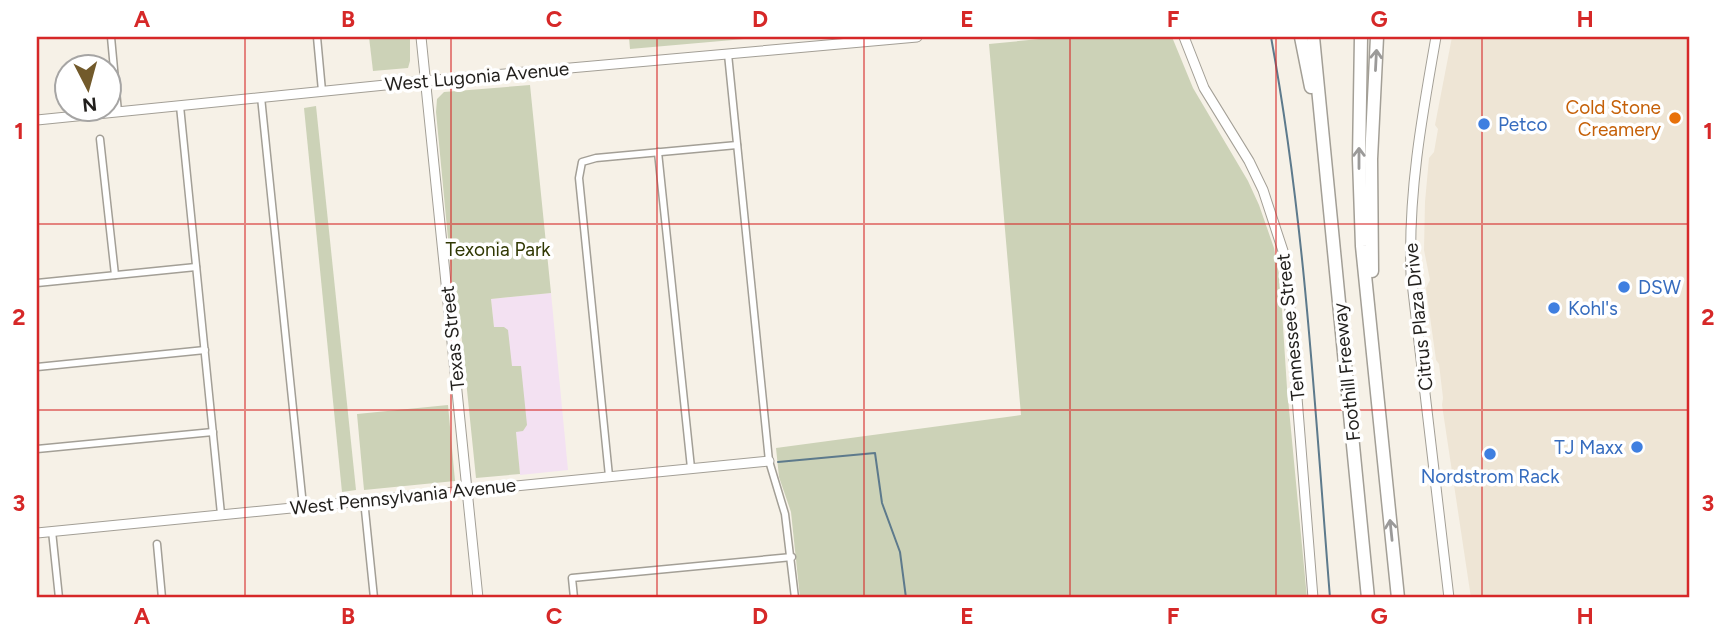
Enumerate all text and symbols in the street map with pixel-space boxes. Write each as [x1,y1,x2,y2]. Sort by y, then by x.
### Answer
text: A [134,5,151,33]
text: B [341,5,355,33]
text: C [546,5,563,33]
text: D [752,5,768,33]
text: E [960,5,974,33]
text: F [1167,5,1180,33]
text: G [1370,5,1388,33]
text: H [1576,5,1594,33]
one-way arrow [1370,49,1383,72]
north arrow [52,52,122,122]
street label: West Lugonia Avenue [384,57,570,96]
text: N [81,92,98,117]
place label: Cold Stone Creamery [1565,96,1661,141]
marker: Cold Stone Creamery [1667,110,1683,126]
place label: Petco [1498,113,1548,136]
marker: Petco [1476,116,1492,132]
text: 1 [14,117,24,145]
text: 1 [1703,117,1713,145]
one-way arrow [1352,147,1366,170]
park label: Texonia Park [445,238,551,261]
street label: Citrus Plaza Drive [1399,242,1438,392]
street label: Tennessee Street [1271,252,1310,402]
place label: DSW [1638,276,1682,299]
marker: DSW [1616,279,1632,295]
street label: Texas Street [436,285,469,391]
place label: Kohl's [1568,297,1618,320]
marker: Kohl's [1546,300,1562,316]
street label: Foothill Freeway [1328,302,1365,442]
text: 2 [12,303,26,331]
text: 2 [1701,303,1715,331]
place label: TJ Maxx [1554,436,1623,459]
marker: TJ Maxx [1629,439,1645,455]
marker: Nordstrom Rack [1482,446,1498,462]
place label: Nordstrom Rack [1421,465,1560,488]
street label: West Pennsylvania Avenue [289,473,517,520]
text: 3 [13,489,25,517]
text: 3 [1702,489,1714,517]
one-way arrow [1384,520,1397,542]
text: A [134,602,151,630]
text: B [341,602,355,630]
text: C [546,602,563,630]
text: D [752,602,768,630]
text: E [960,602,974,630]
text: F [1167,602,1180,630]
text: G [1370,602,1388,630]
text: H [1576,602,1594,630]

